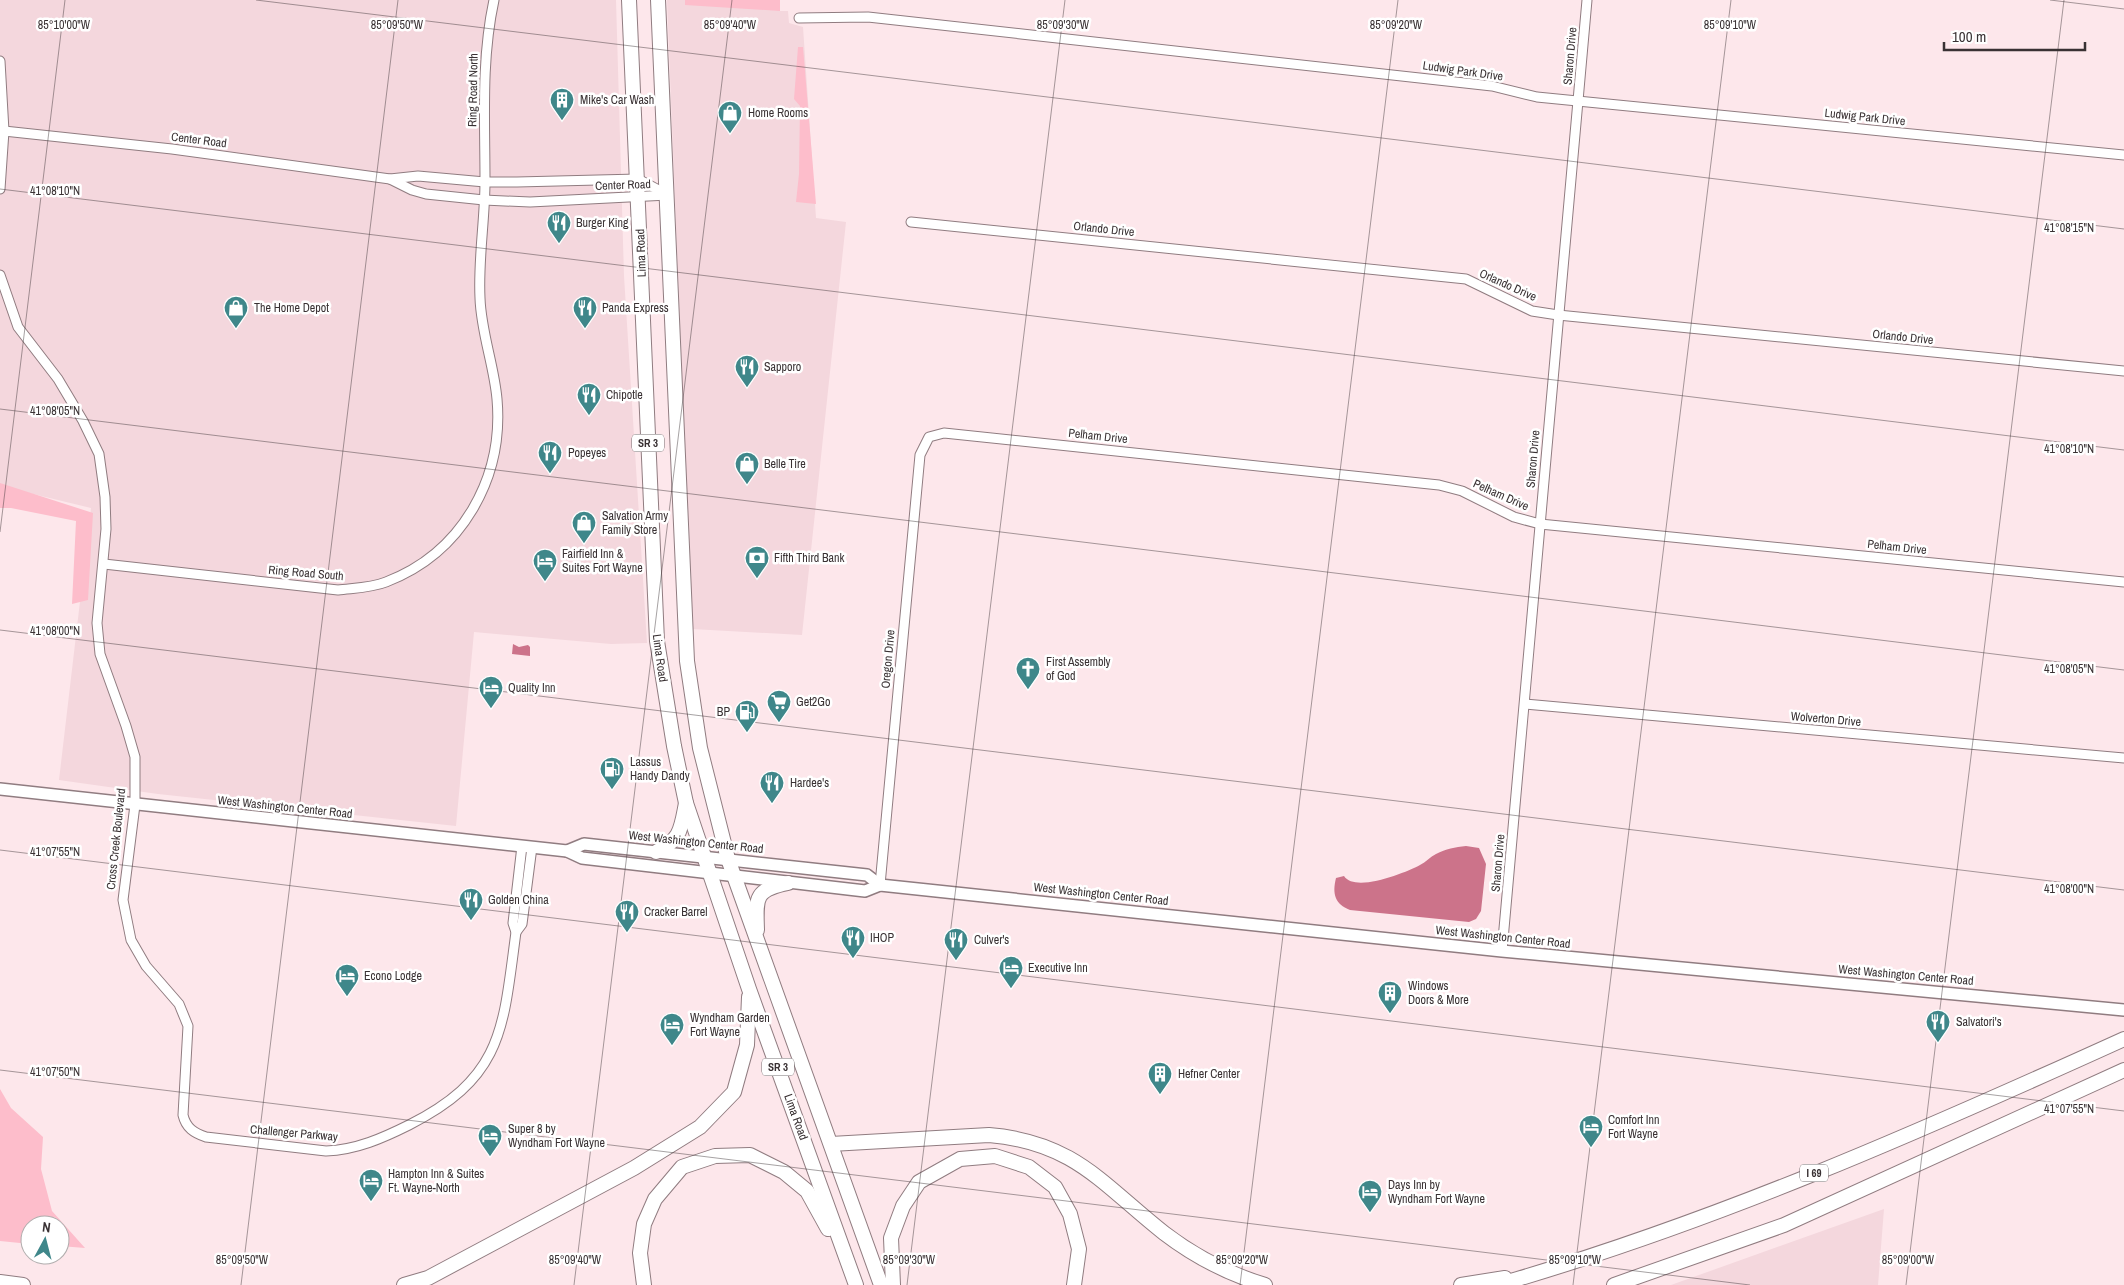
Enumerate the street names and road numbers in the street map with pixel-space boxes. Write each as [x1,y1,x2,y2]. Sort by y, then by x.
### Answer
street label: Sharon Drive [1560,26,1580,86]
street label: Ring Road North [464,53,482,127]
street label: Ludwig Park Drive [1422,57,1504,85]
street label: Ludwig Park Drive [1824,105,1906,129]
street label: Center Road [170,129,228,151]
street label: Center Road [595,176,651,194]
street label: Orlando Drive [1073,218,1135,240]
street label: Lima Road [632,229,650,277]
street label: Orlando Drive [1477,265,1539,305]
street label: Orlando Drive [1872,326,1934,348]
street label: Pelham Drive [1068,425,1128,447]
street label: Sharon Drive [1523,429,1543,489]
road number: SR 3 [632,434,664,452]
street label: Pelham Drive [1471,476,1531,514]
street label: Pelham Drive [1867,536,1927,558]
street label: Ring Road South [268,562,344,584]
street label: Oregon Drive [877,629,899,689]
street label: Lima Road [649,633,671,683]
street label: Wolverton Drive [1790,708,1862,730]
street label: Cross Creek Boulevard [103,788,129,890]
street label: West Washington Center Road [217,792,353,822]
street label: West Washington Center Road [628,827,764,857]
street label: Sharon Drive [1488,833,1508,893]
street label: West Washington Center Road [1033,879,1169,909]
street label: West Washington Center Road [1435,922,1571,952]
street label: West Washington Center Road [1838,961,1974,989]
road number: SR 3 [762,1058,794,1076]
street label: Lima Road [780,1092,812,1142]
street label: Challenger Parkway [249,1121,339,1145]
road number: I 69 [1800,1164,1828,1182]

